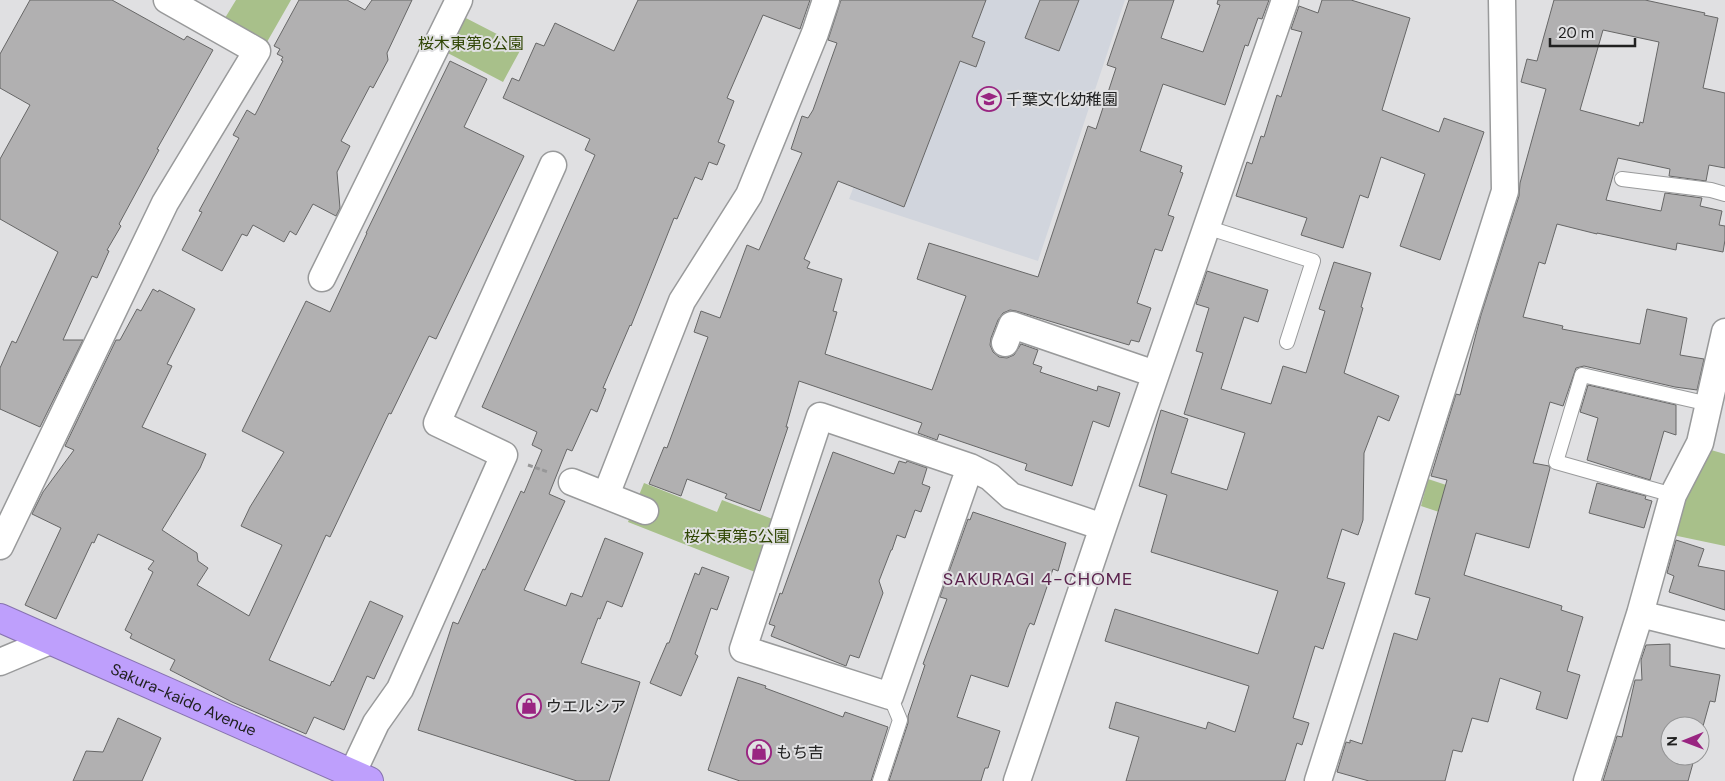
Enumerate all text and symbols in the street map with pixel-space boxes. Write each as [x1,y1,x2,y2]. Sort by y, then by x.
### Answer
scale bar [1550,15,1635,47]
text: 20 m [1558,23,1594,43]
park label: 桜木東第6公園 [418,33,524,54]
school or university icon: 千葉文化幼稚園 [976,86,1002,112]
place label: 千葉文化幼稚園 [1006,89,1118,110]
park label: 桜木東第5公園 [684,526,790,547]
district label: SAKURAGI 4-CHOME [943,567,1133,591]
street label: Sakura-kaido Avenue [108,658,260,741]
shop icon: ウエルシア [516,693,542,719]
place label: ウエルシア [546,696,626,717]
north arrow [1660,716,1710,766]
text: N [1663,736,1681,746]
shop icon: もち吉 [746,739,772,765]
place label: もち吉 [776,742,824,763]

